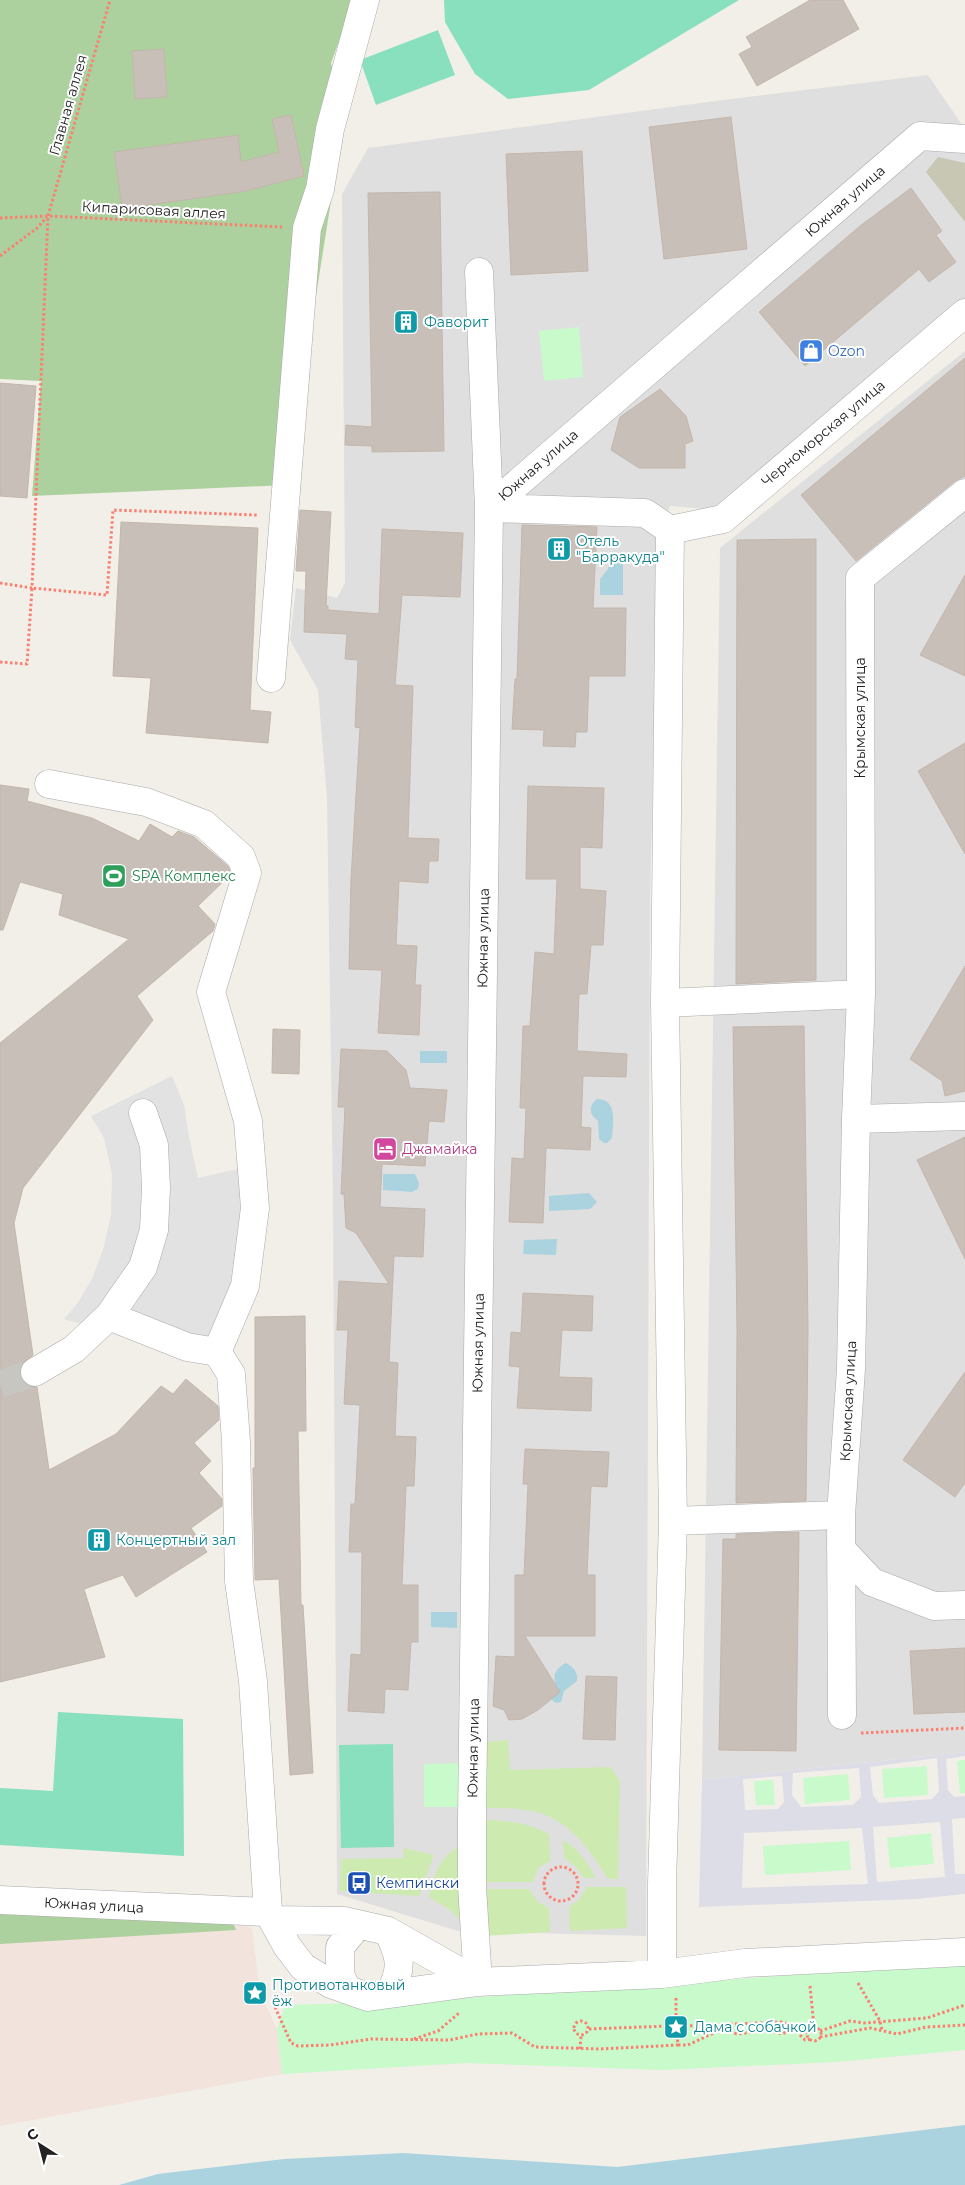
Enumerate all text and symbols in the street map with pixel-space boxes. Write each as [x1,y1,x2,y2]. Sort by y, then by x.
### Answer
street label: Главная аллея [45,53,91,157]
street label: Южная улица [801,161,889,241]
street label: Кипарисовая аллея [81,197,227,223]
building icon: Фаворит [393,309,419,335]
place label: Фаворит [424,313,489,331]
shop icon: Ozon [798,338,824,364]
place label: Ozon [828,342,865,360]
street label: Черноморская улица [757,376,889,490]
street label: Южная улица [494,425,582,505]
place label: Отель "Барракуда" [576,532,665,566]
building icon: Отель "Барракуда" [546,536,572,562]
street label: Крымская улица [851,657,869,779]
sports icon: SPA Комплекс [101,863,127,889]
place label: SPA Комплекс [132,867,236,885]
street label: Южная улица [473,888,493,988]
hotel icon: Джамайка [372,1136,398,1162]
place label: Джамайка [402,1140,477,1158]
street label: Южная улица [468,1293,488,1393]
street label: Крымская улица [836,1340,860,1462]
building icon: Концертный зал [86,1527,112,1553]
place label: Концертный зал [116,1531,236,1549]
street label: Южная улица [463,1698,483,1798]
bus stop icon: Кемпински [346,1870,372,1896]
place label: Кемпински [376,1874,459,1892]
street label: Южная улица [44,1893,144,1917]
place label: Противотанковый ёж [272,1976,405,2010]
place icon: Противотанковый ёж [242,1980,268,2006]
place icon: Дама с собачкой [663,2014,689,2040]
place label: Дама с собачкой [694,2018,817,2036]
north arrow [15,2120,65,2170]
text: С [23,2124,42,2145]

